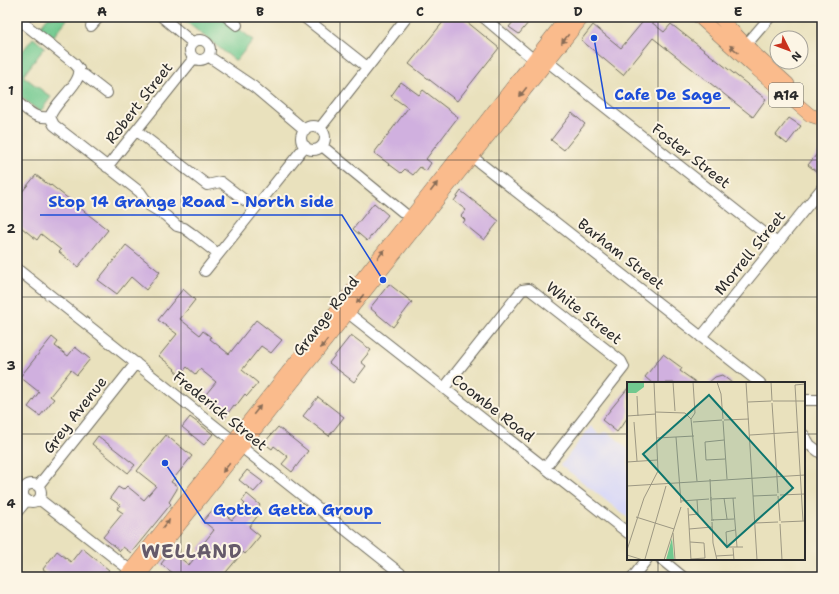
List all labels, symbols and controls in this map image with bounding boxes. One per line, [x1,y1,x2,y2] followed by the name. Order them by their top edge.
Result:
[97,3,107,20] text: A
[256,3,264,20] text: B
[416,3,424,20] text: C
[573,3,583,20] text: D
[734,3,743,20] text: E
[769,30,809,70] north arrow
[561,34,570,45] one-way arrow
[728,45,739,54] one-way arrow
[787,48,805,65] text: N
[101,58,177,148] street label: Robert Street
[606,80,730,108] callout: Cafe De Sage
[8,82,14,99] text: 1
[769,83,803,107] road number: A14
[614,84,722,105] text: Cafe De Sage
[519,87,528,98] one-way arrow
[648,119,734,193] street label: Foster Street
[430,181,438,192] one-way arrow
[40,187,342,215] callout: Stop 14 Grange Road - North side
[48,191,334,212] text: Stop 14 Grange Road - North side
[710,207,790,299] street label: Morrell Street
[573,214,669,294] street label: Barham Street
[6,220,16,237] text: 2
[377,249,386,260] one-way arrow
[289,272,364,360] street label: Grange Road
[542,277,626,349] street label: White Street
[355,293,364,304] one-way arrow
[320,339,328,350] one-way arrow
[6,357,16,374] text: 3
[169,367,271,455] street label: Frederick Street
[447,369,539,447] street label: Coombe Road
[39,372,111,458] street label: Grey Avenue
[627,382,805,560] inset map
[253,404,262,415] one-way arrow
[222,462,230,473] one-way arrow
[6,495,16,512] text: 4
[205,495,381,523] callout: Gotta Getta Group
[213,499,374,520] text: Gotta Getta Group
[162,519,171,530] one-way arrow
[141,539,243,564] district label: WELLAND

